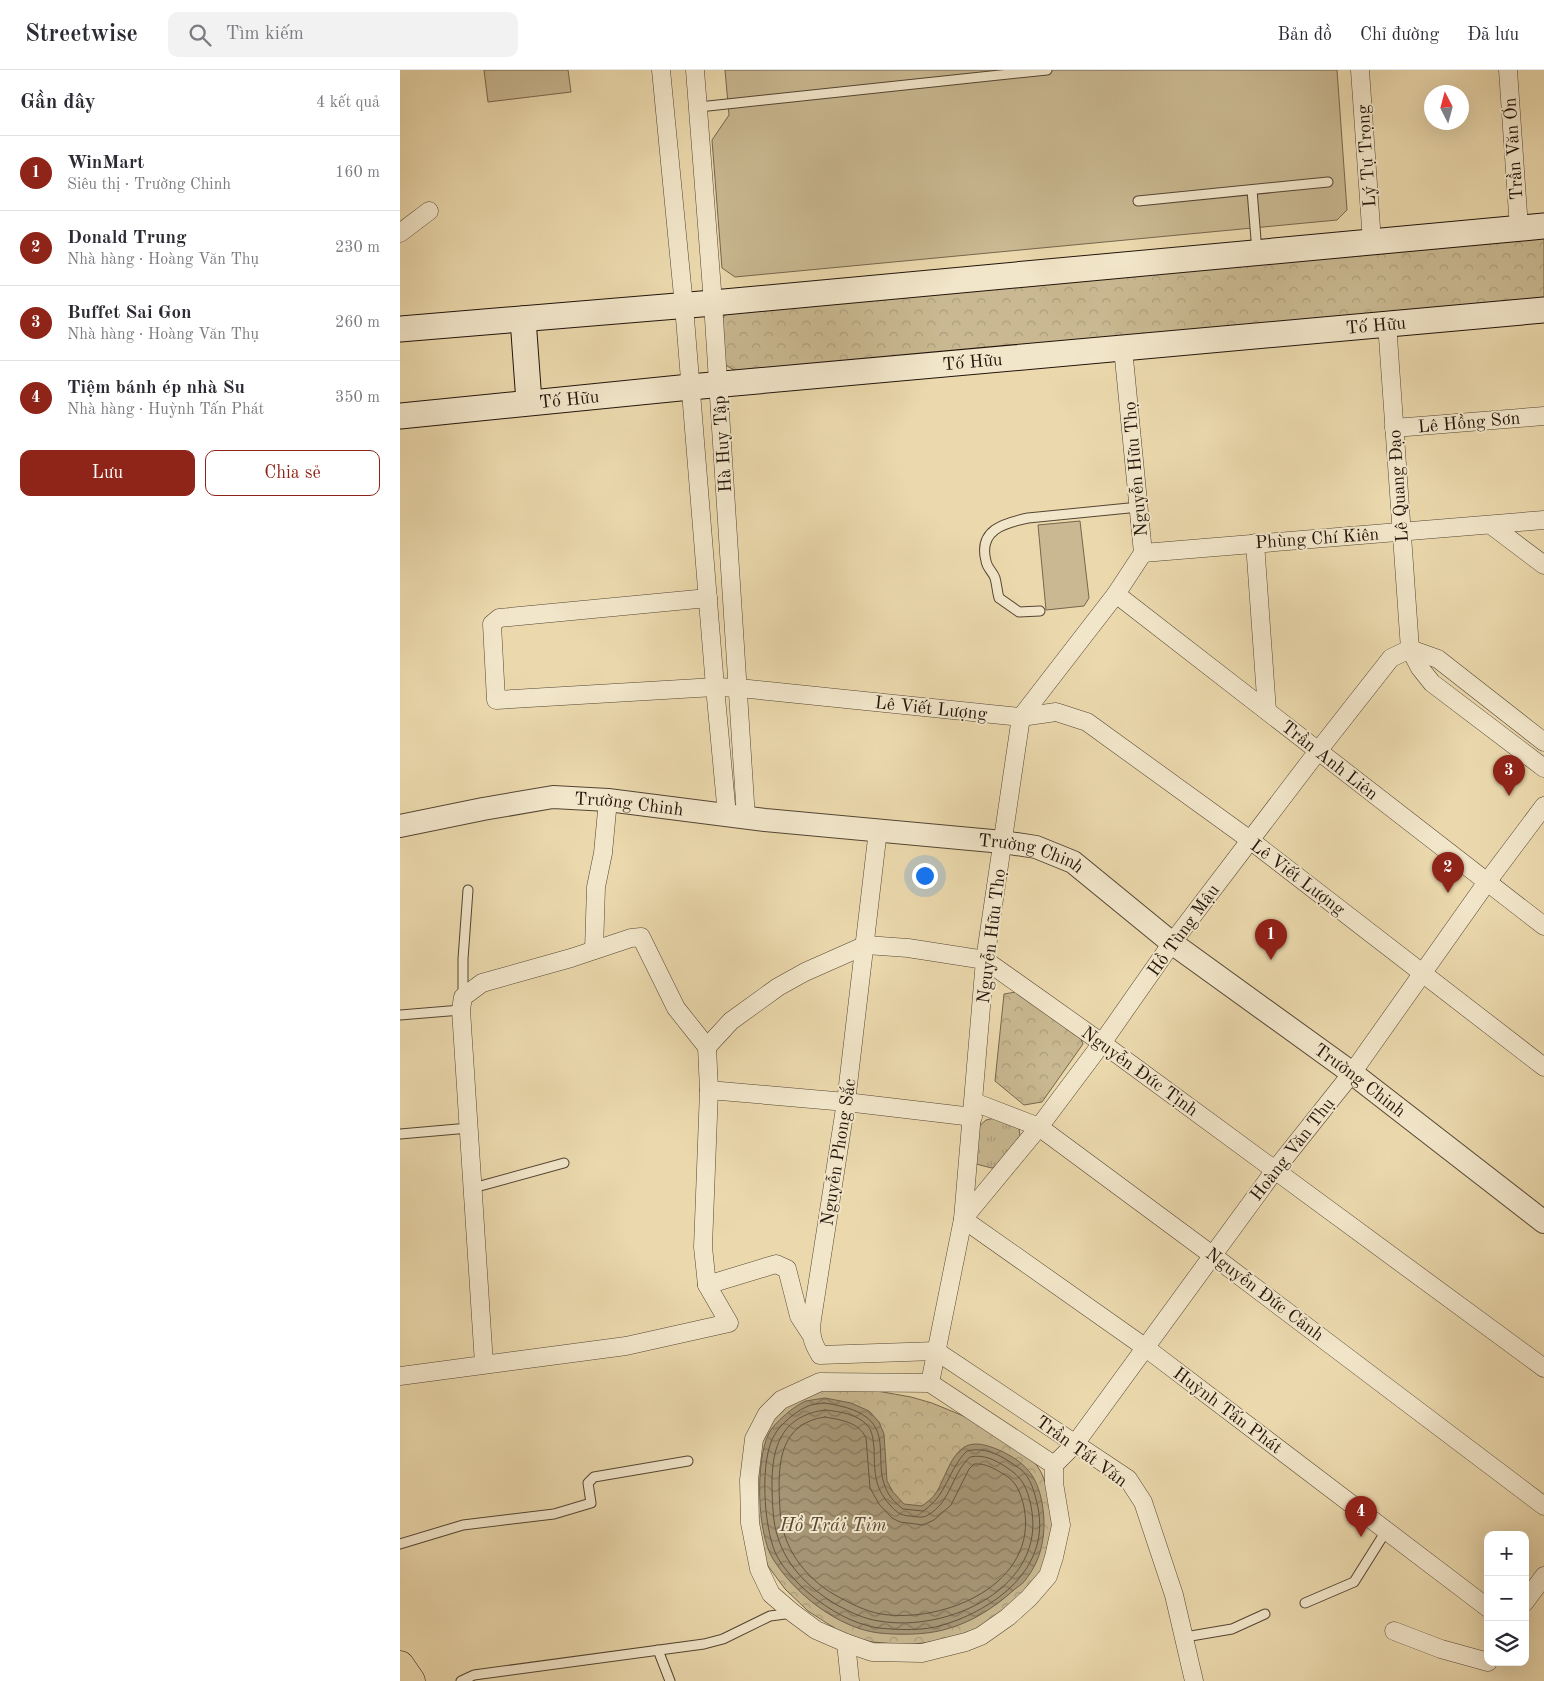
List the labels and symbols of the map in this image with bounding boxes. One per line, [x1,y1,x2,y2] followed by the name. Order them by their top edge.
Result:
[1424,85,1469,130] north arrow
[1498,97,1527,201] street label: Trần Văn Ơn
[1354,104,1380,208] street label: Lý Tự Trọng
[1345,314,1407,338] street label: Tố Hữu
[942,351,1004,374] street label: Tố Hữu
[538,388,601,412] street label: Tố Hữu
[711,395,735,493] street label: Hà Huy Tập
[1119,401,1151,537] street label: Nguyễn Hữu Thọ
[1417,407,1521,436] street label: Lê Hồng Sơn
[1386,429,1412,543] street label: Lê Quang Đạo
[1254,526,1380,552] street label: Phùng Chí Kiên
[874,693,988,724] street label: Lê Viết Lượng
[1278,715,1383,804] street label: Trần Anh Liên
[1493,755,1525,796] pin: 3
[574,790,685,820] street label: Trường Chinh
[977,832,1087,877] street label: Trường Chinh
[1247,836,1349,919] street label: Lê Viết Lượng
[1432,852,1464,893] pin: 2
[912,863,938,889] your location
[973,867,1009,1004] street label: Nguyễn Hữu Thọ
[1142,879,1223,980] street label: Hồ Tùng Mậu
[1255,919,1287,960] pin: 1
[1078,1022,1202,1120] street label: Nguyễn Đức Tịnh
[1310,1041,1409,1121] street label: Trường Chinh
[815,1077,860,1227] street label: Nguyễn Phong Sắc
[1247,1094,1339,1205] street label: Hoàng Văn Thụ
[1202,1243,1328,1345] street label: Nguyễn Đức Cảnh
[1170,1363,1286,1457] street label: Huỳnh Tấn Phát
[1033,1410,1132,1491] street label: Trần Tất Văn
[1345,1496,1377,1537] pin: 4
[778,1515,887,1536] water label: Hồ Trái Tim

